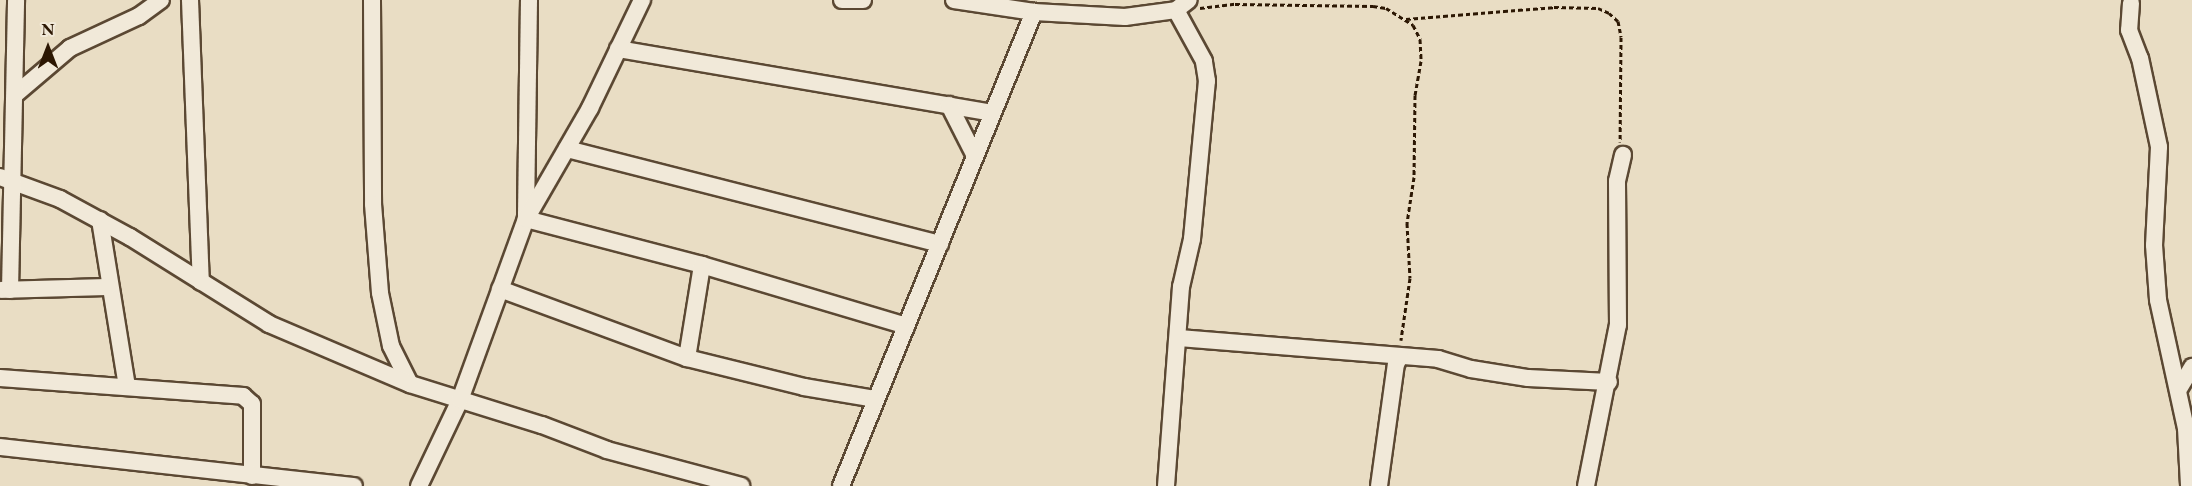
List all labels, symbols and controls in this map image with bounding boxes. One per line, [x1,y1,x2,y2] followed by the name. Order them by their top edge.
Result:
[18,18,78,78] north arrow
[42,19,54,40] text: N

